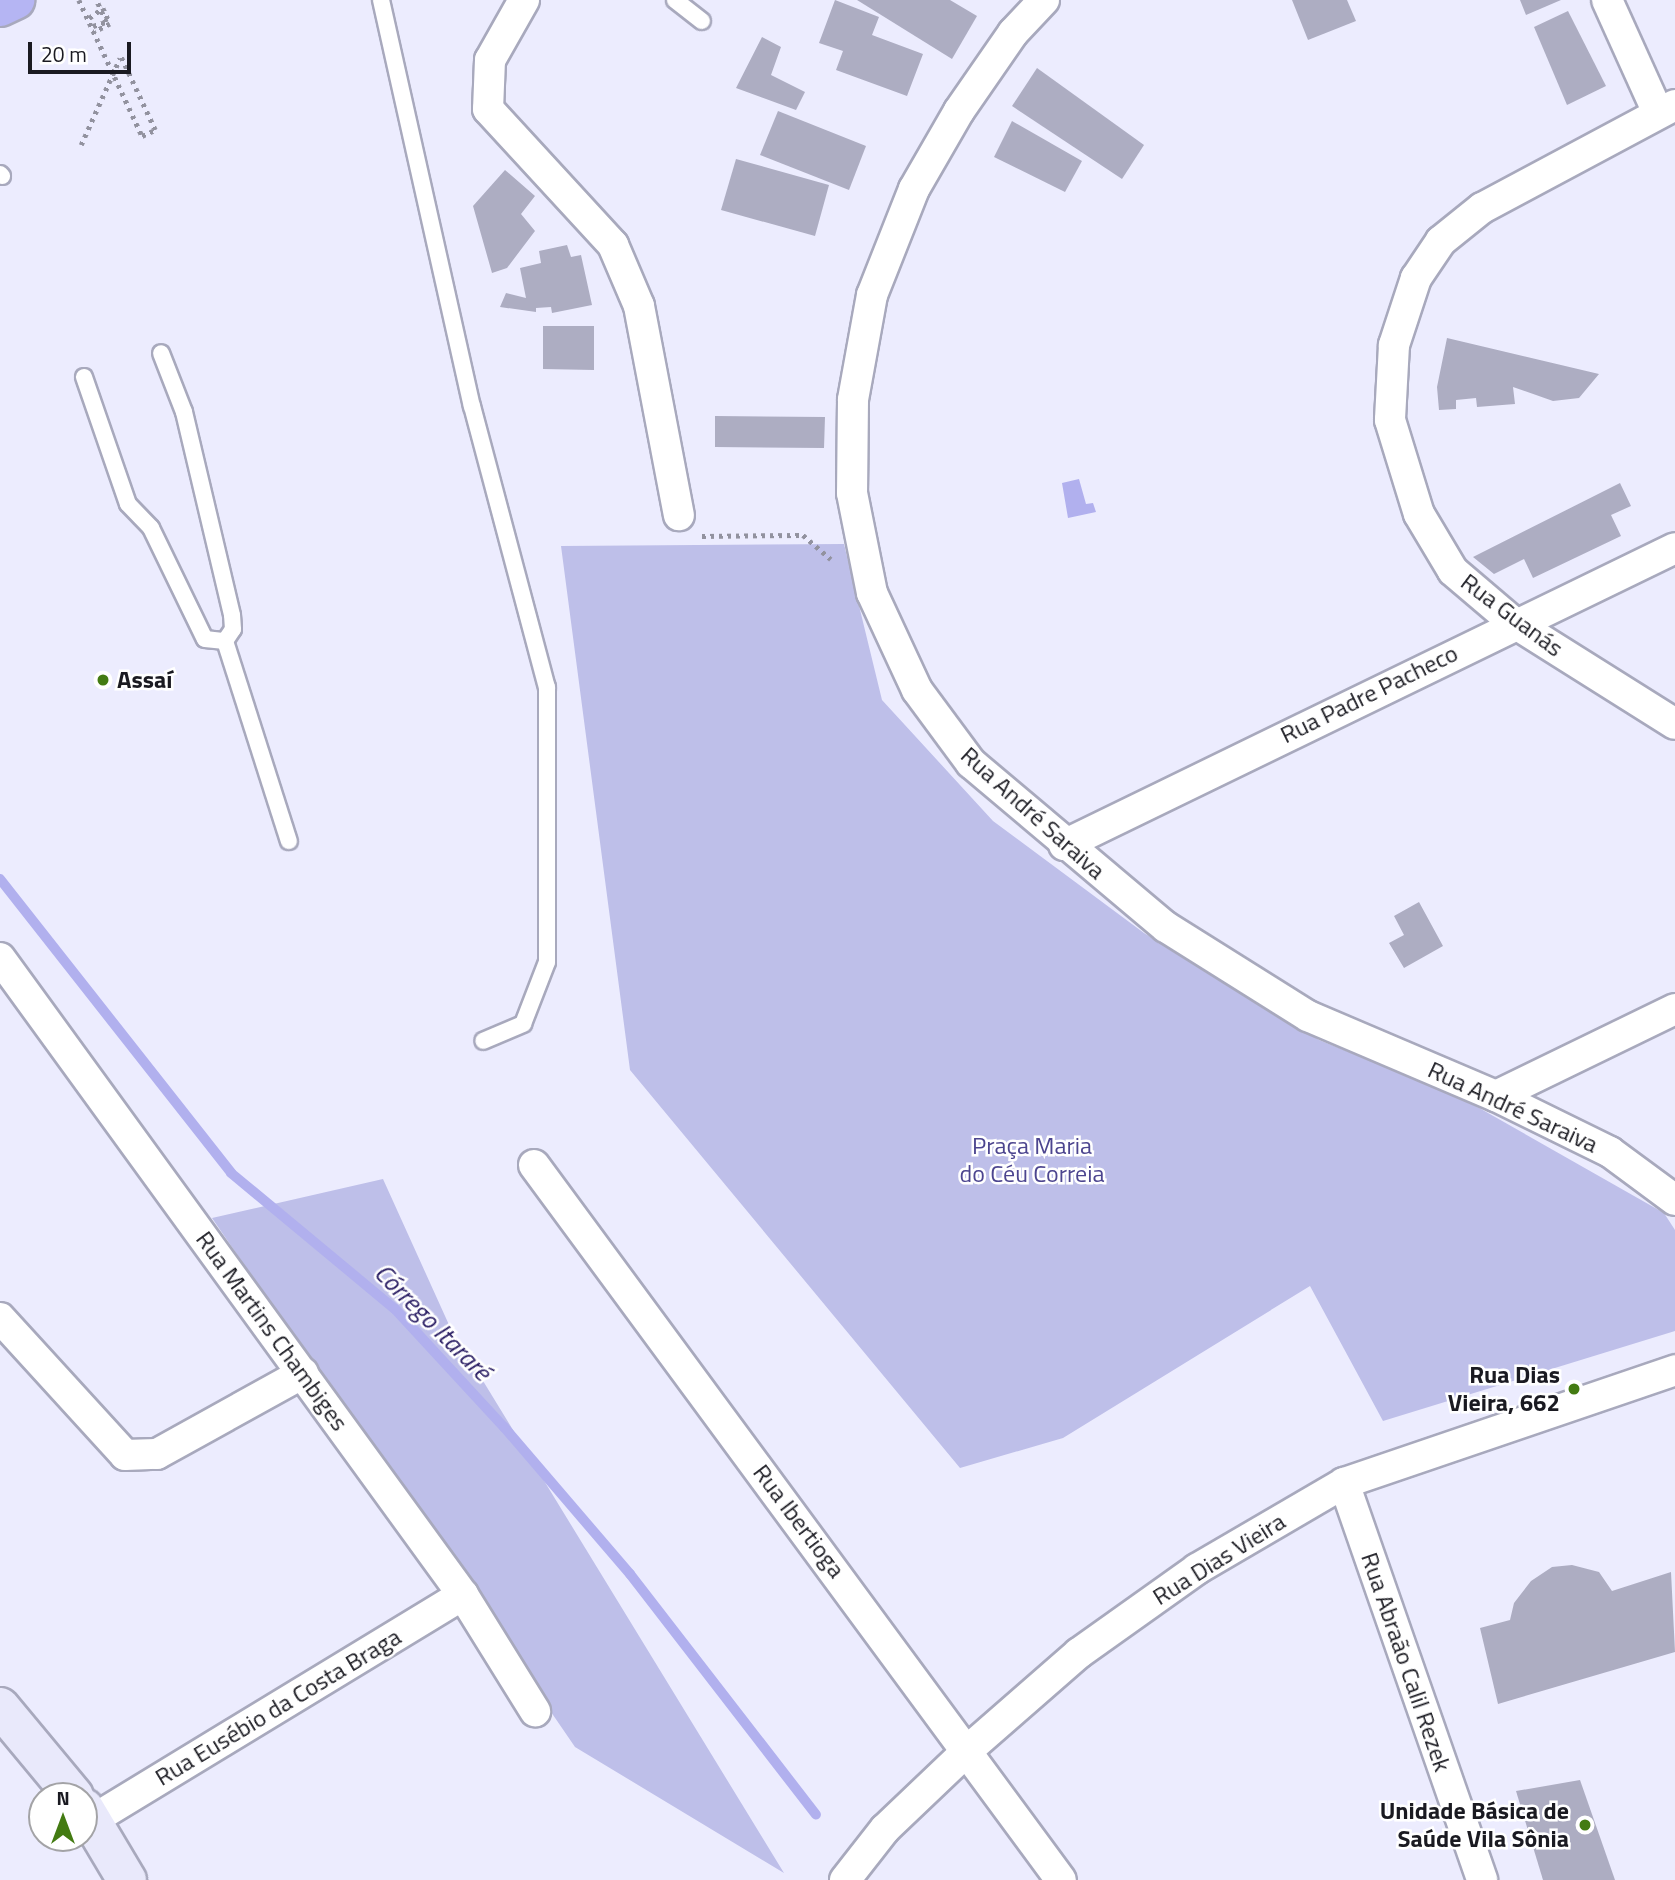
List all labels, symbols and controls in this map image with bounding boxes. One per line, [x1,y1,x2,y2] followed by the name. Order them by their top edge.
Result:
[32,28,135,72] scale bar
[41,38,87,70] text: 20 m
[1455,567,1569,663] street label: Rua Guanás
[1276,639,1462,749] street label: Rua Padre Pacheco
[117,666,173,694] place label: Assaí
[95,672,111,688] marker: Assaí
[955,741,1111,885] street label: Rua André Saraiva
[1423,1055,1603,1159] street label: Rua André Saraiva
[960,1132,1104,1188] park label: Praça Maria do Céu Correia
[190,1226,354,1436] street label: Rua Martins Chambiges
[368,1257,498,1387] water label: Córrego Itararé
[1448,1361,1560,1417] place label: Rua Dias Vieira, 662
[1566,1381,1582,1397] marker: Rua Dias Vieira, 662
[747,1459,851,1583] street label: Rua Ibertioga
[1147,1507,1291,1611] street label: Rua Dias Vieira
[1355,1549,1457,1775] street label: Rua Abraão Calil Rezek
[150,1622,406,1792] street label: Rua Eusébio da Costa Braga
[28,1782,98,1852] north arrow
[56,1783,70,1812] text: N
[1380,1797,1569,1853] place label: Unidade Básica de Saúde Vila Sônia
[1575,1815,1595,1835] marker: Unidade Básica de Saúde Vila Sônia

